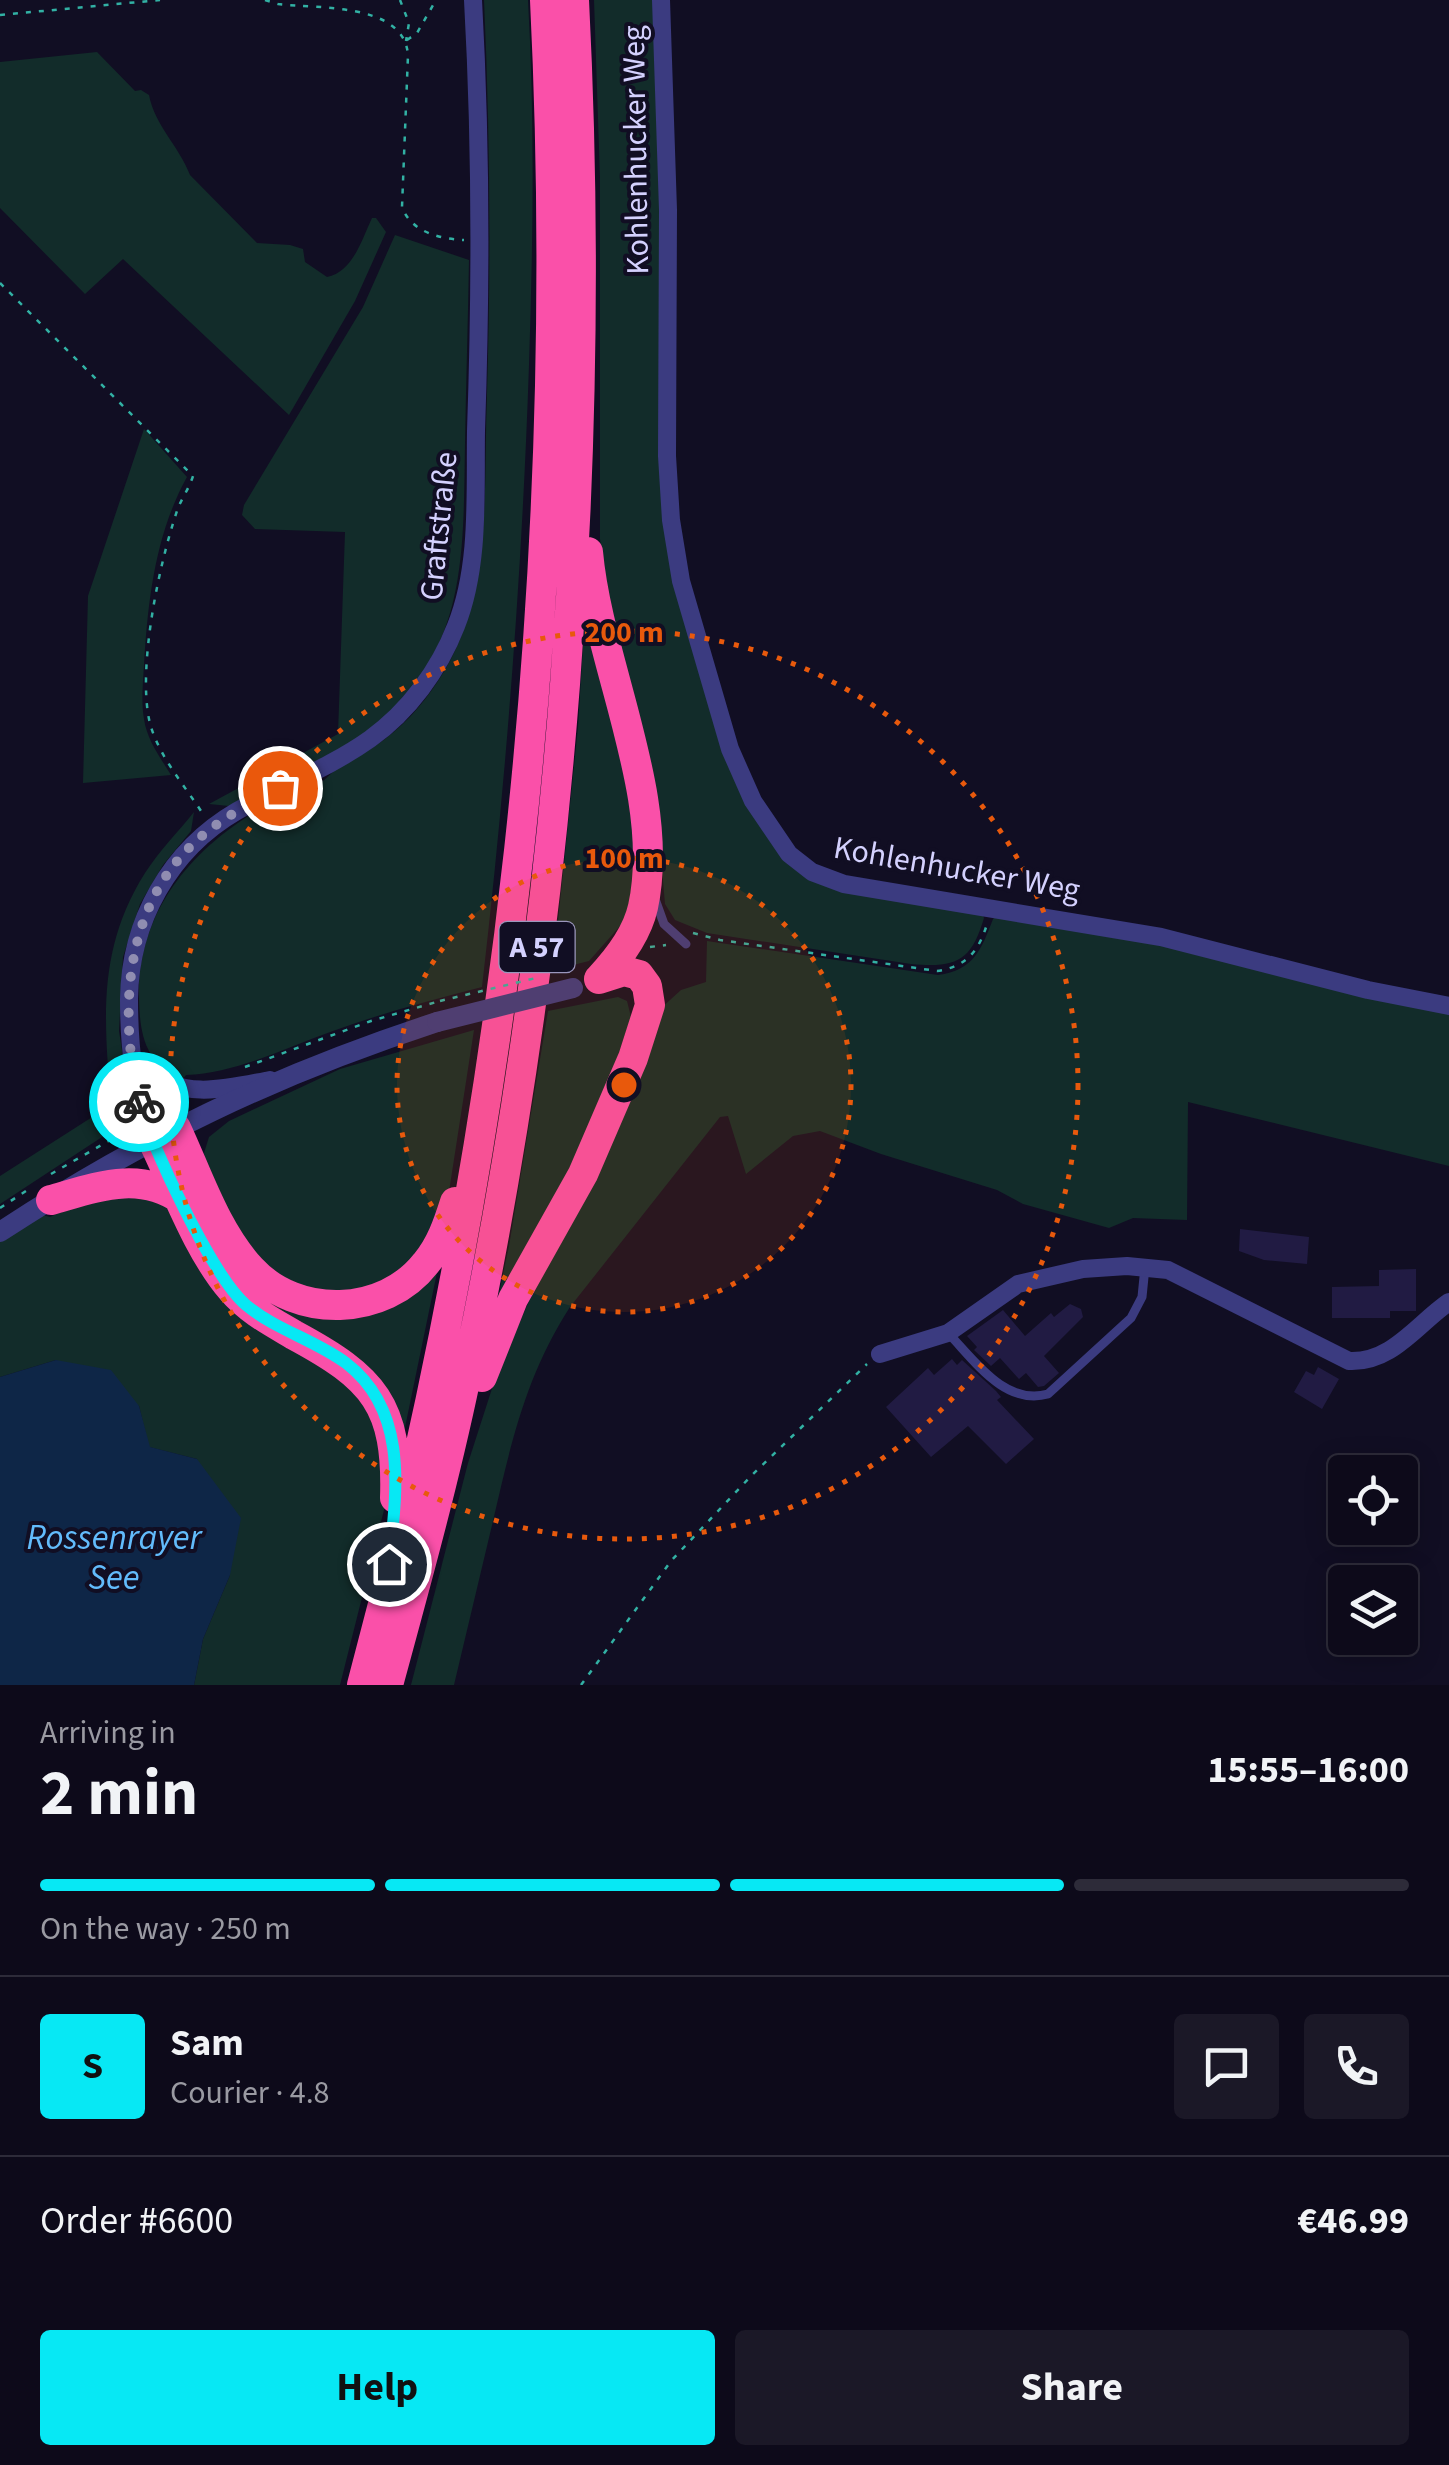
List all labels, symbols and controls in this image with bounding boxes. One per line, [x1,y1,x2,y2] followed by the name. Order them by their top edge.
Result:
[611,25,661,275] street label: Kohlenhucker Weg
[408,449,470,603] street label: Graftstraße
[584,611,664,654] text: 200 m
[238,746,323,831] pin
[253,761,308,816] icon: bag
[830,825,1084,913] street label: Kohlenhucker Weg
[584,837,664,880] text: 100 m
[500,922,574,972] road number: A 57
[89,1052,189,1152] courier
[606,1067,642,1103] centre of rings
[112,1075,167,1130] icon: bike
[1328,1455,1418,1655] map controls
[1328,1455,1418,1545] button: locate
[26,1513,204,1603] water label: Rossenrayer See
[347,1522,432,1607] pin
[362,1537,417,1592] icon: home
[1328,1565,1418,1655] button: layers
[40,1710,176,1756] text: Arriving in
[1207,1743,1409,1797] text: 15:55–16:00
[40,1747,198,1840] text: 2 min
[40,1906,291,1952] text: On the way · 250 m
[1174,2014,1279,2119] button: chat
[1304,2014,1409,2119] button: phone
[170,2016,244,2070] text: Sam
[82,2039,103,2093] text: S
[170,2070,330,2116] text: Courier · 4.8
[40,2194,233,2248] text: Order #6600
[1297,2194,1409,2248] text: €46.99
[40,2330,715,2445] button: Help
[735,2330,1409,2445] button: Share

